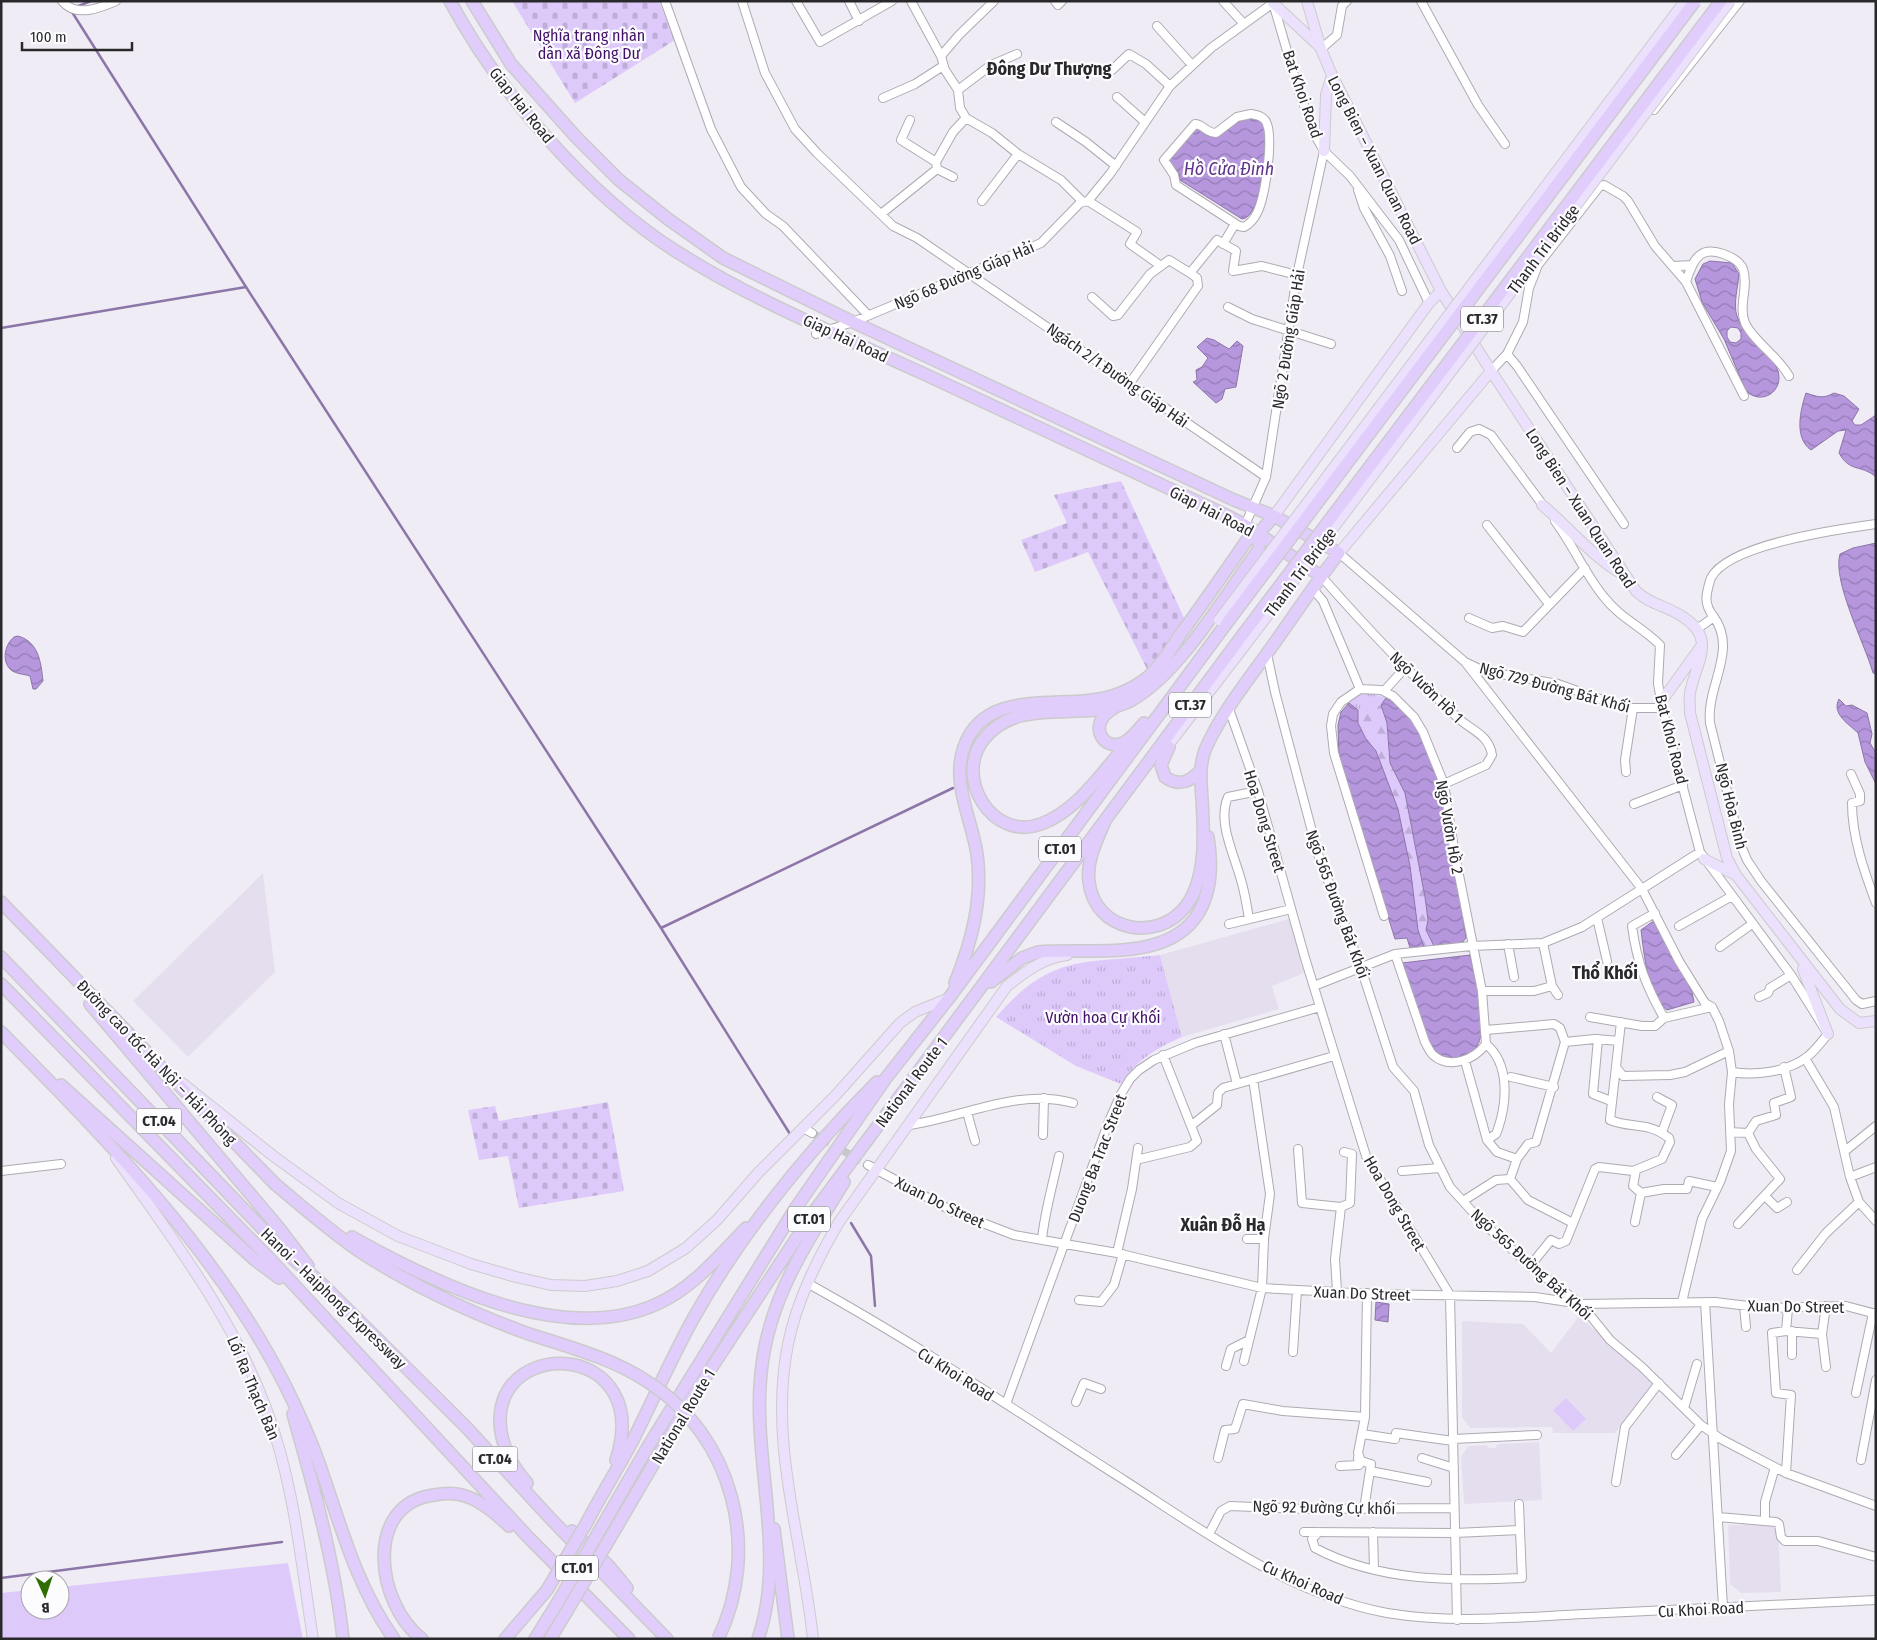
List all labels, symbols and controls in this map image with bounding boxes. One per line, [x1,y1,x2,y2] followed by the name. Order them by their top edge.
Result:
[22,20,132,52] scale bar
[533,26,645,63] park label: Nghĩa trang nhân dân xã Đông Dư
[30,28,67,46] text: 100 m
[1279,48,1326,141] street label: Bat Khoi Road
[986,58,1112,80] district label: Đông Dư Thượng
[485,64,558,147] street label: Giap Hai Road
[1324,73,1425,248] street label: Long Bien – Xuan Quan Road
[1184,158,1274,180] water label: Hồ Cửa Đình
[1504,201,1583,298] street label: Thanh Tri Bridge
[891,237,1037,314] street label: Ngõ 68 Đường Giáp Hải
[1268,268,1309,410] street label: Ngõ 2 Đường Giáp Hải
[1461,306,1503,332] road number: CT.37
[800,310,891,366] street label: Giap Hai Road
[1043,319,1192,432] street label: Ngách 2/1 Đường Giáp Hải
[1522,425,1639,592] street label: Long Bien – Xuan Quan Road
[1167,482,1257,541] street label: Giap Hai Road
[1261,524,1340,621] street label: Thanh Tri Bridge
[1386,647,1468,727] street label: Ngõ Vườn Hồ 1
[1477,657,1633,717] street label: Ngõ 729 Đường Bát Khối
[1169,692,1211,718] road number: CT.37
[1651,692,1692,786] street label: Bat Khoi Road
[1712,761,1751,851] street label: Ngõ Hòa Bình
[1240,768,1289,875] street label: Hoa Dong Street
[1432,778,1468,876] street label: Ngõ Vườn Hồ 2
[1302,827,1374,981] street label: Ngõ 565 Đường Bát Khối
[1039,836,1081,862] road number: CT.01
[1572,960,1638,984] district label: Thổ Khối
[73,975,242,1149] street label: Đường cao tốc Hà Nội – Hải Phòng
[1045,1007,1161,1027] park label: Vườn hoa Cự Khối
[871,1034,951,1131] street label: National Route 1
[1064,1091,1131,1225] street label: Duong Ba Trac Street
[136,1108,182,1134] road number: CT.04
[1360,1152,1430,1255] street label: Hoa Dong Street
[892,1173,988,1233] street label: Xuan Do Street
[1467,1204,1597,1324] street label: Ngõ 565 Đường Bát Khối
[788,1206,830,1232] road number: CT.01
[1180,1213,1266,1236] district label: Xuân Đỗ Hạ
[257,1224,411,1373] street label: Hanoi – Haiphong Expressway
[1313,1282,1411,1305] street label: Xuan Do Street
[1747,1296,1845,1317] street label: Xuan Do Street
[223,1333,285,1443] street label: Lối Ra Thạch Bàn
[914,1344,997,1405] street label: Cu Khoi Road
[648,1365,719,1467] street label: National Route 1
[472,1446,518,1472] road number: CT.04
[1253,1496,1395,1518] street label: Ngõ 92 Đường Cự khối
[556,1556,598,1580] road number: CT.01
[1260,1556,1346,1609] street label: Cu Khoi Road
[20,1570,70,1620] north arrow
[1657,1598,1745,1621] street label: Cu Khoi Road
[41,1599,50,1616] text: B

